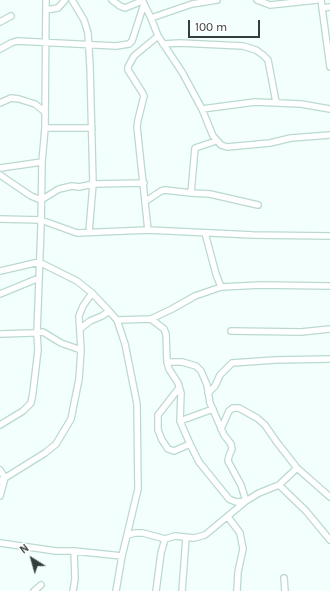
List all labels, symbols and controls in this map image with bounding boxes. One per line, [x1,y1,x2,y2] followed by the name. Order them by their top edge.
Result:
[190,12,262,38] scale bar
[195,20,227,34] text: 100 m
[12,539,52,579] north arrow
[17,541,32,557] text: N

